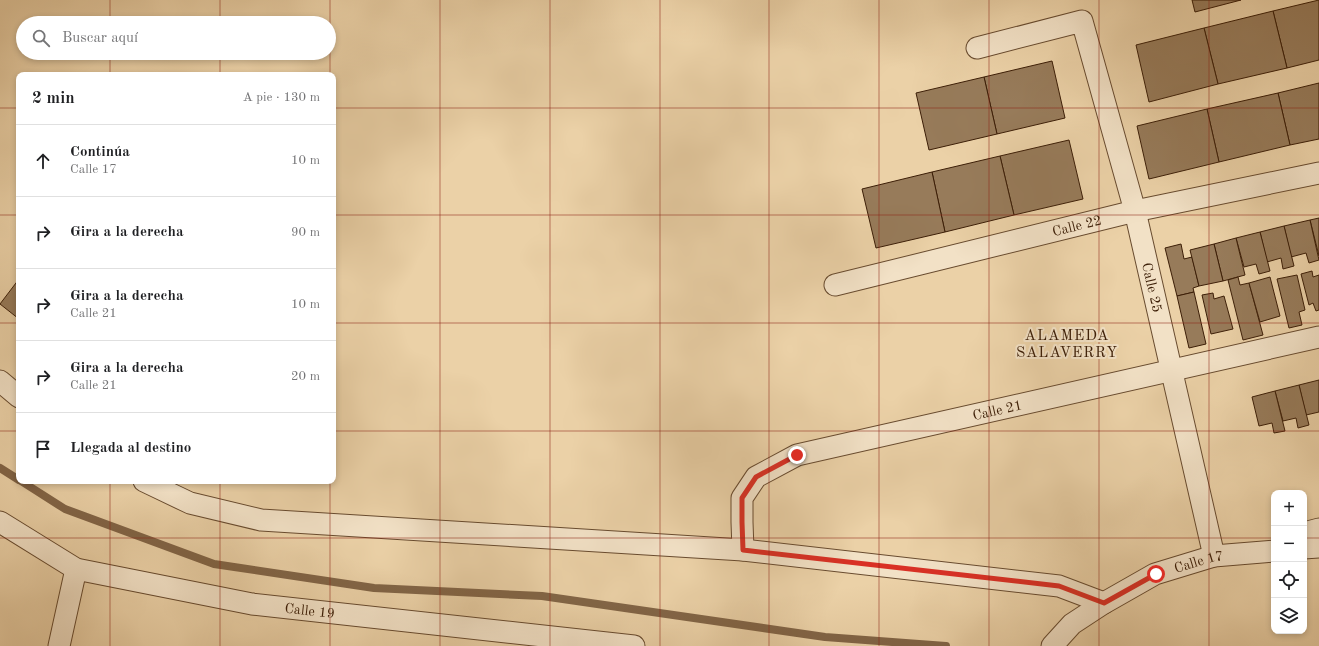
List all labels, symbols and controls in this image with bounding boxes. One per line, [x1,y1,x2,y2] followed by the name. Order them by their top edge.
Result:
[16,16,336,60] search box
[30,27,52,49] icon: search
[62,31,138,46] text: Buscar aquí
[32,90,75,107] text: 2 min
[243,91,320,104] text: A pie · 130 m
[70,145,130,160] text: Continúa
[32,150,54,172] icon: ahead
[291,154,320,167] text: 10 m
[70,163,117,176] text: Calle 17
[1051,213,1103,239] street label: Calle 22
[32,222,54,244] icon: right
[70,225,184,240] text: Gira a la derecha
[291,226,320,239] text: 90 m
[1139,261,1164,314] street label: Calle 25
[70,289,184,304] text: Gira a la derecha
[32,294,54,316] icon: right
[291,298,320,311] text: 10 m
[70,307,117,320] text: Calle 21
[1016,329,1118,361] district label: ALAMEDA SALAVERRY
[70,361,184,376] text: Gira a la derecha
[32,366,54,388] icon: right
[291,370,320,383] text: 20 m
[70,379,117,392] text: Calle 21
[971,398,1024,423] street label: Calle 21
[32,438,54,460] icon: arrive
[70,441,191,456] text: Llegada al destino
[788,446,806,464] route end
[1271,490,1307,634] map controls
[1271,490,1307,526] button: +
[1271,526,1307,562] button: −
[1172,549,1224,576] street label: Calle 17
[1271,562,1307,598] button: locate
[1147,565,1165,583] route start
[1271,598,1307,634] button: layers
[284,602,336,621] street label: Calle 19

